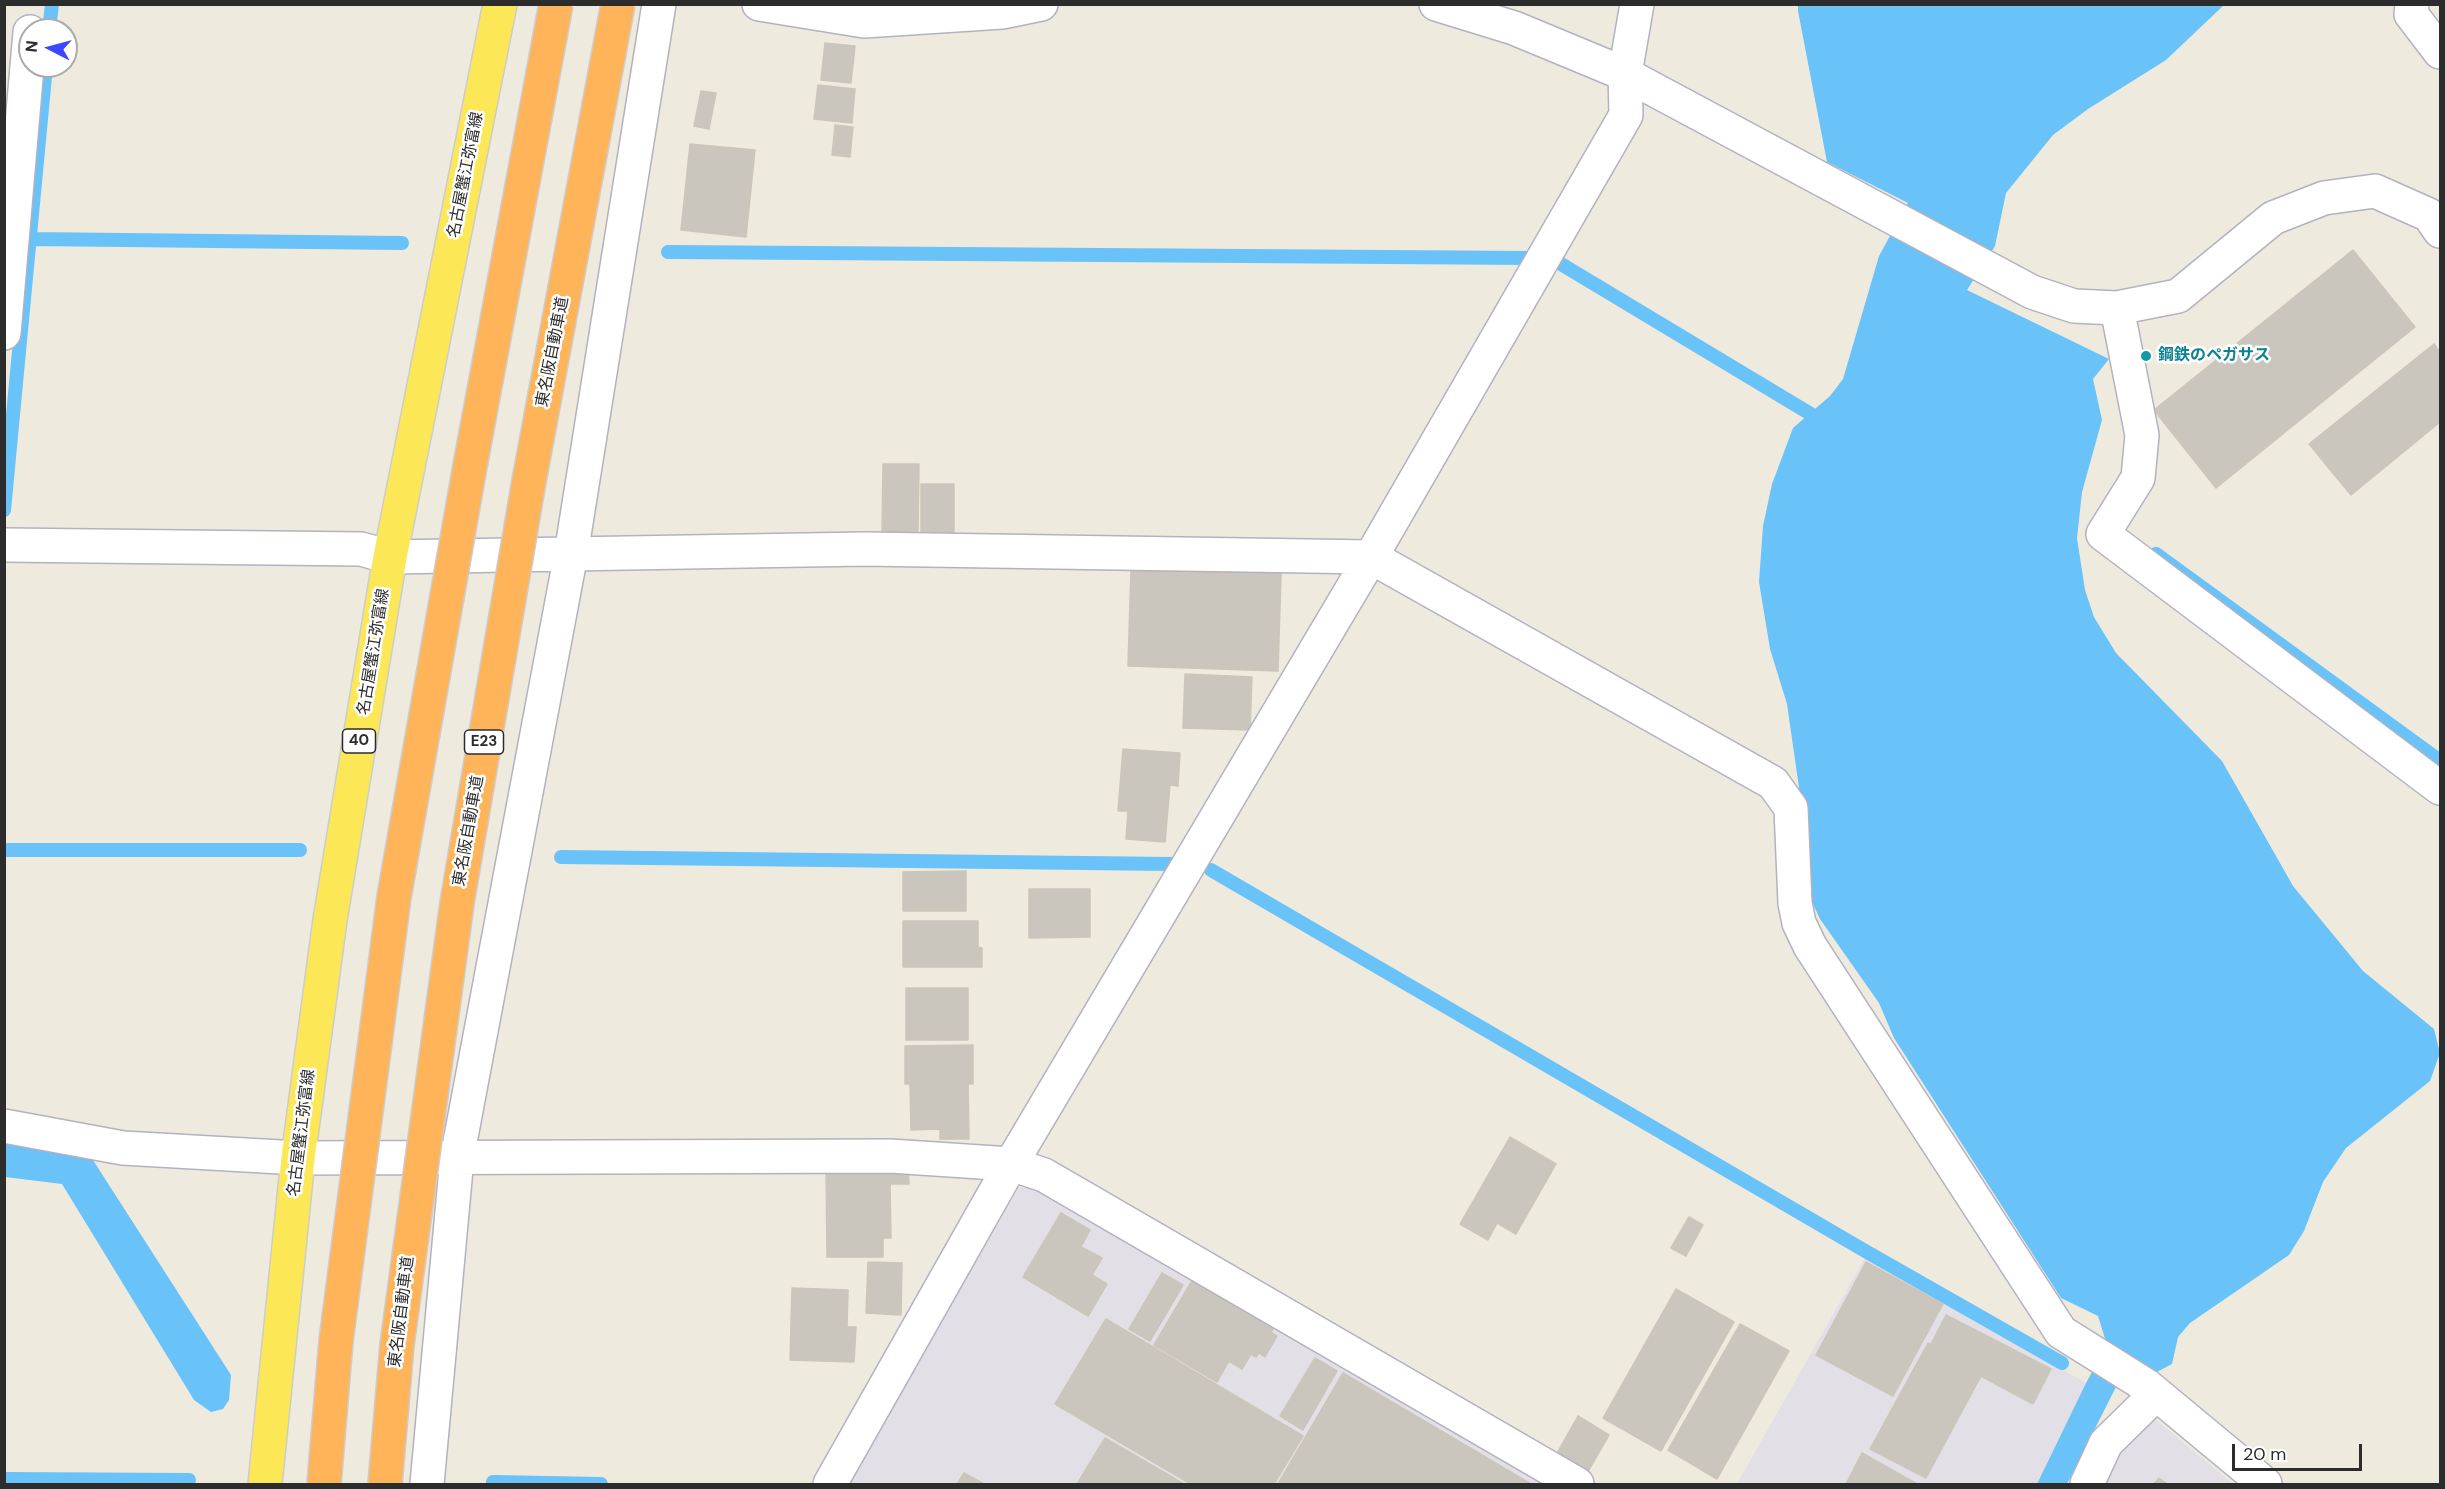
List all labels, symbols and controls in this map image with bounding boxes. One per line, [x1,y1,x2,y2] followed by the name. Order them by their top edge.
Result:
[18,18,78,78] north arrow
[21,39,43,53] text: N
[444,110,488,240] street label: 名古屋蟹江弥富線
[533,295,573,409] street label: 東名阪自動車道
[2158,346,2270,366] place label: 鋼鉄のペガサス
[2139,349,2153,363] marker: 鋼鉄のペガサス
[355,587,393,717] street label: 名古屋蟹江弥富線
[342,729,376,753] road number: 40
[464,730,504,754] road number: E23
[450,774,488,888] street label: 東名阪自動車道
[285,1068,319,1198] street label: 名古屋蟹江弥富線
[386,1255,418,1369] street label: 東名阪自動車道
[2235,1432,2366,1470] scale bar
[2243,1442,2286,1466] text: 20 m

